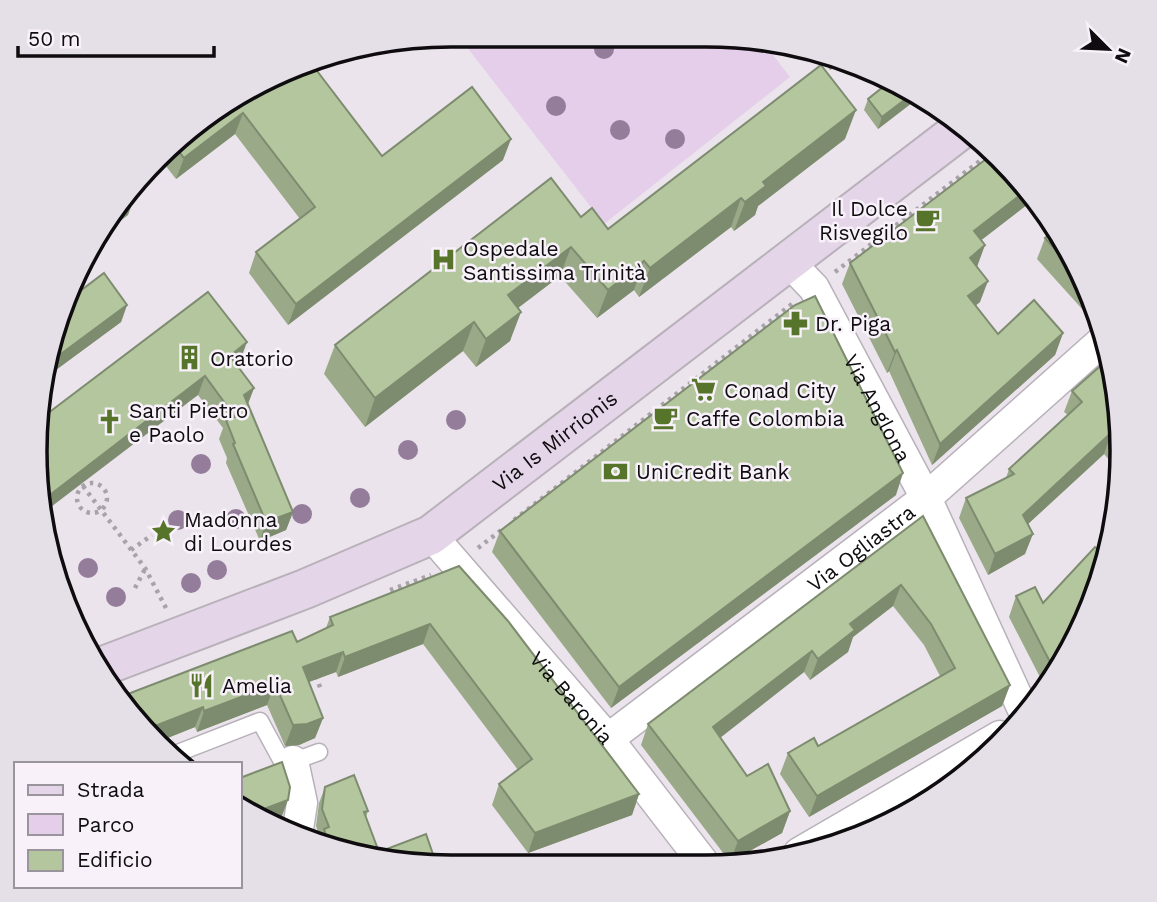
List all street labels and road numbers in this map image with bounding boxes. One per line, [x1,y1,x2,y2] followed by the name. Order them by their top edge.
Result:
[839,350,917,466] street label: Via Anglona
[487,385,622,496] street label: Via Is Mirrionis
[802,499,920,596] street label: Via Ogliastra
[525,646,619,749] street label: Via Baronia

